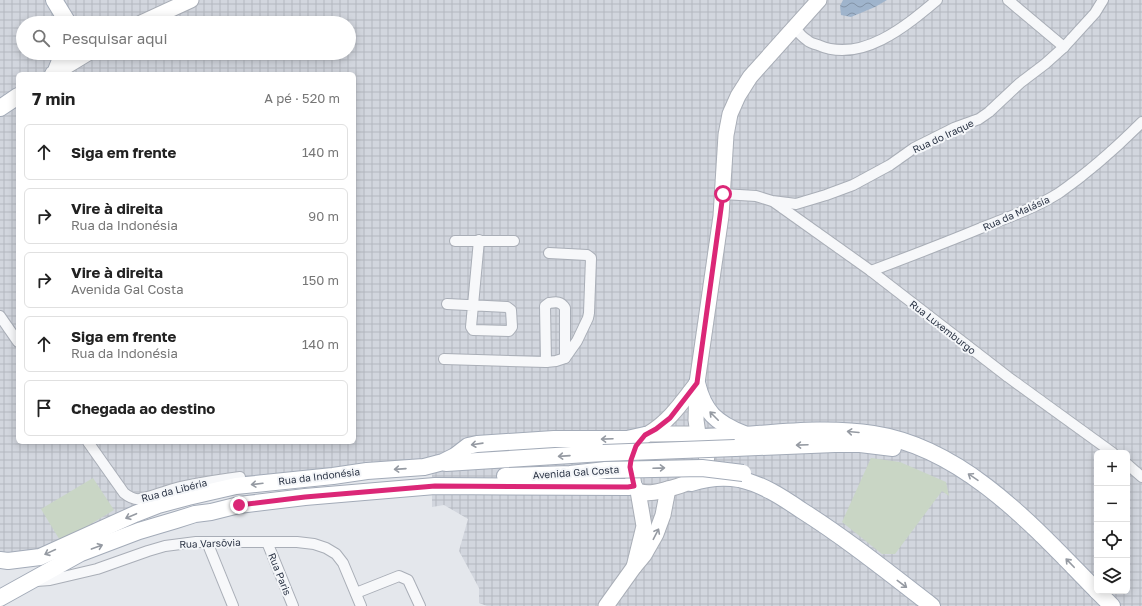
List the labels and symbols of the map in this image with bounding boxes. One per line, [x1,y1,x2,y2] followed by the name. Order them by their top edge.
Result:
[911,117,976,155] street label: Rua do Iraque
[714,185,732,203] route start
[981,193,1051,233] street label: Rua da Malásia
[908,298,978,356] street label: Rua Luxemburgo
[709,411,719,421] one-way arrow
[847,429,860,436] one-way arrow
[601,435,614,443] one-way arrow
[471,440,484,448] one-way arrow
[796,442,809,449] one-way arrow
[558,452,571,459] one-way arrow
[532,463,620,481] street label: Avenida Gal Costa
[652,464,665,472] one-way arrow
[278,465,360,487] street label: Rua da Indonésia
[394,465,407,472] one-way arrow
[967,473,978,481] one-way arrow
[140,476,208,504] street label: Rua da Libéria
[250,480,263,488] one-way arrow
[230,496,248,514] route end
[125,512,137,520] one-way arrow
[652,529,660,541] one-way arrow
[179,536,241,550] street label: Rua Varsōvia
[91,543,103,551] one-way arrow
[44,549,56,556] one-way arrow
[266,551,294,597] street label: Rua Paris
[1065,558,1075,568] one-way arrow
[897,579,908,588] one-way arrow

